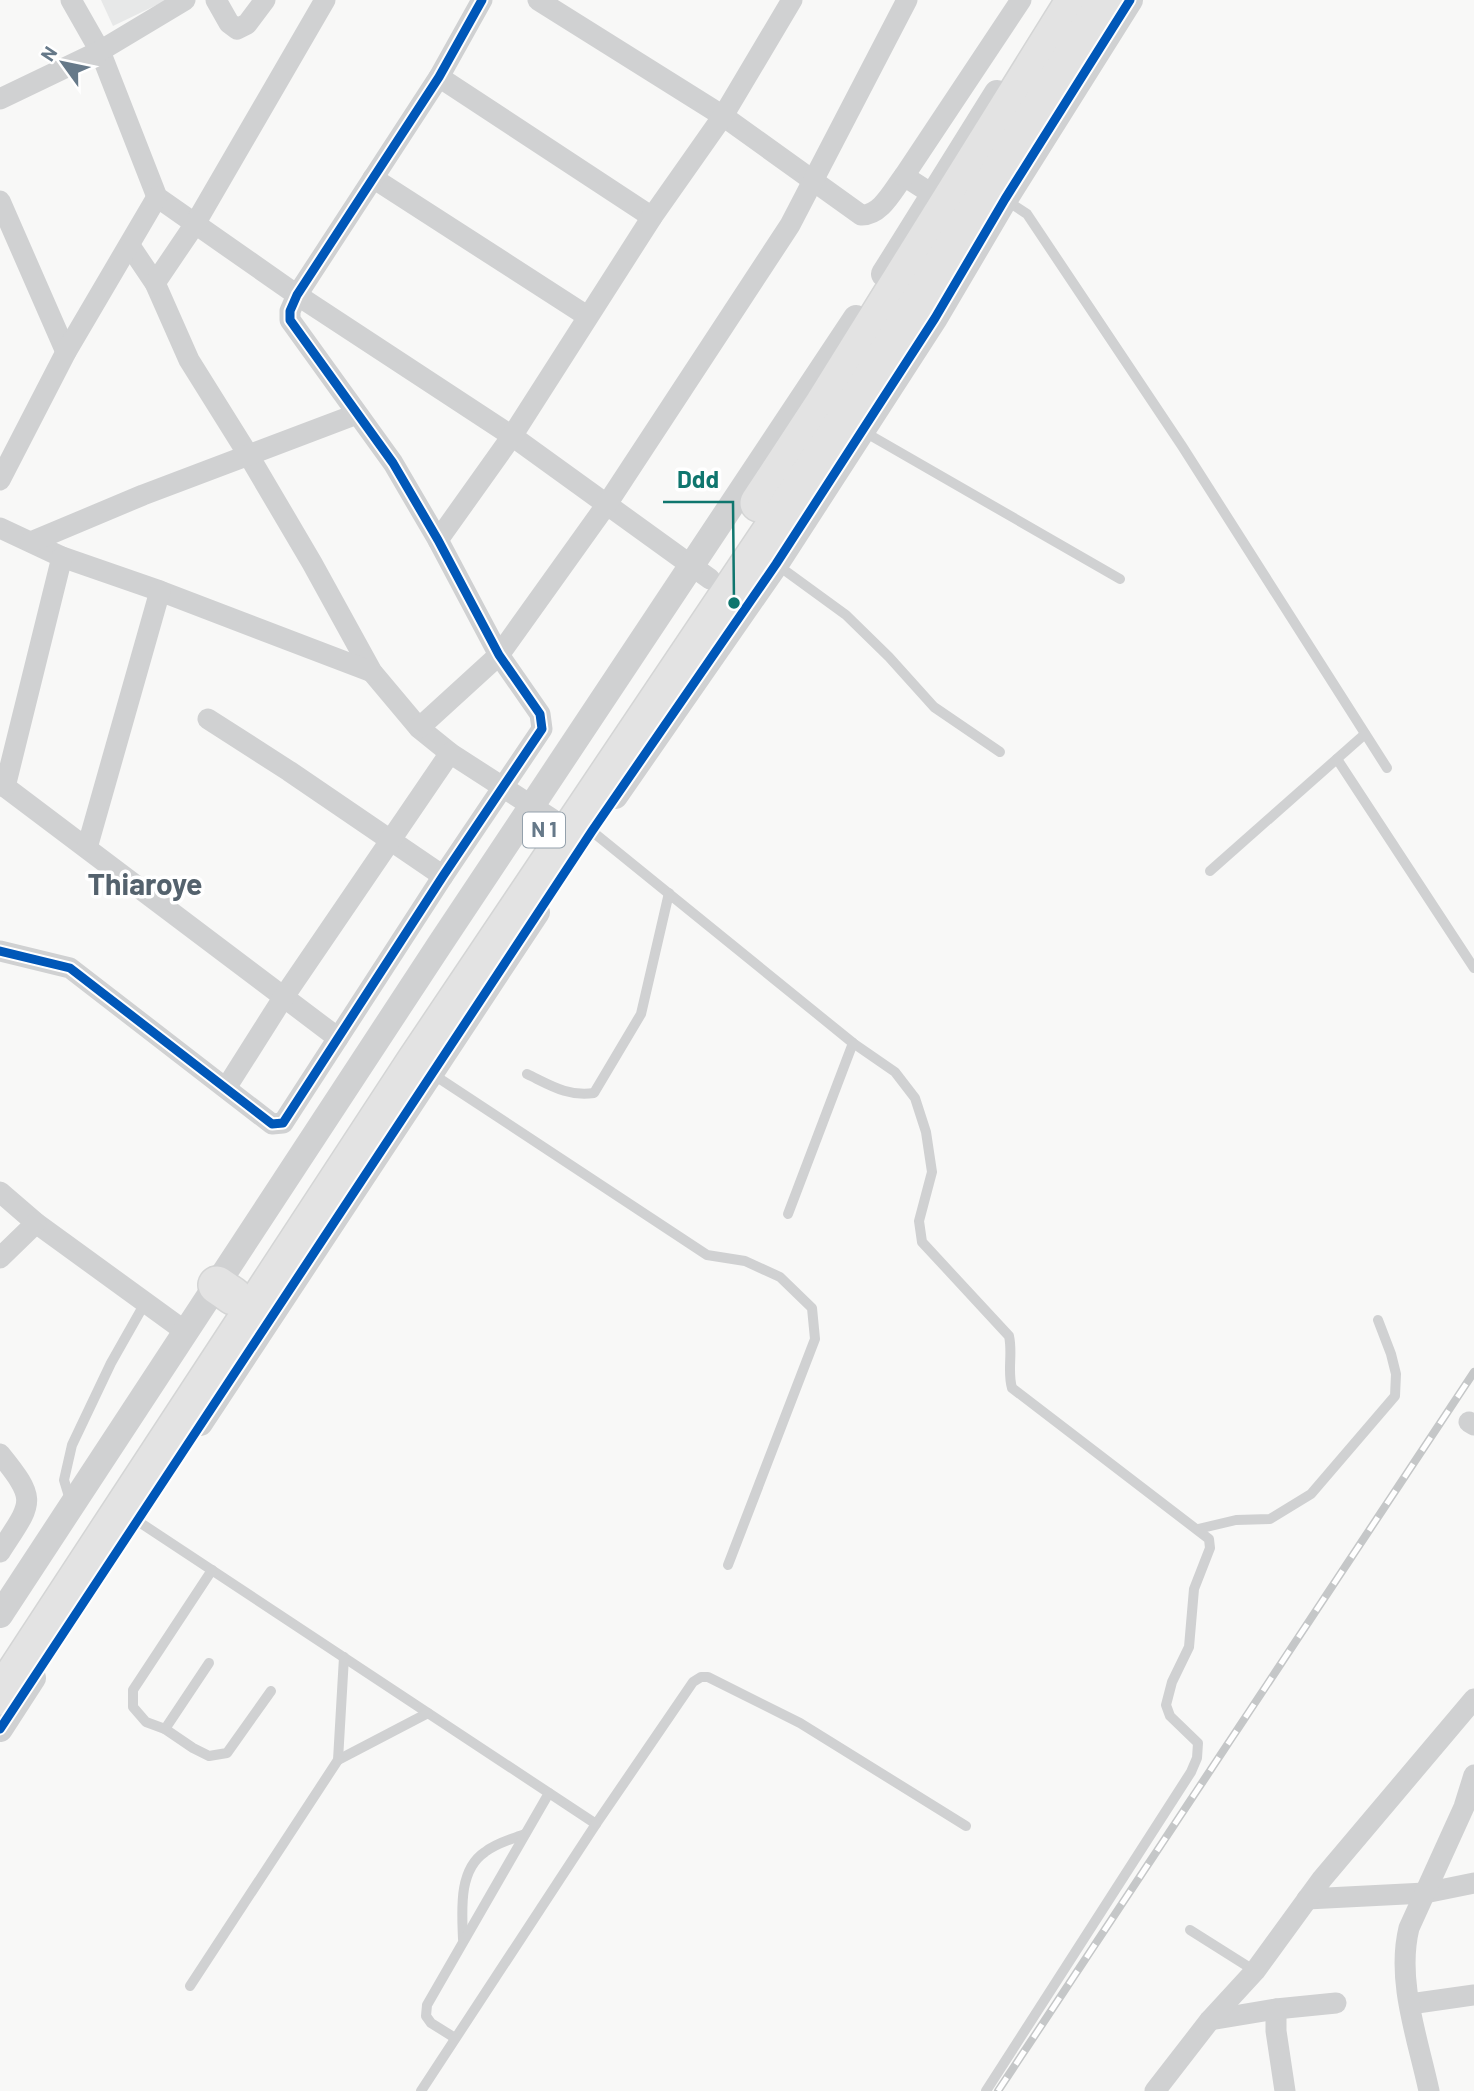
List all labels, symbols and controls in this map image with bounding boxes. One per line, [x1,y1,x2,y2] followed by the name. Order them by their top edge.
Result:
[28,28,98,98] north arrow
[35,42,61,65] text: N
[663,457,733,502] callout: Ddd
[677,464,719,493] text: Ddd
[523,812,565,848] road number: N 1
[88,865,202,901] district label: Thiaroye

